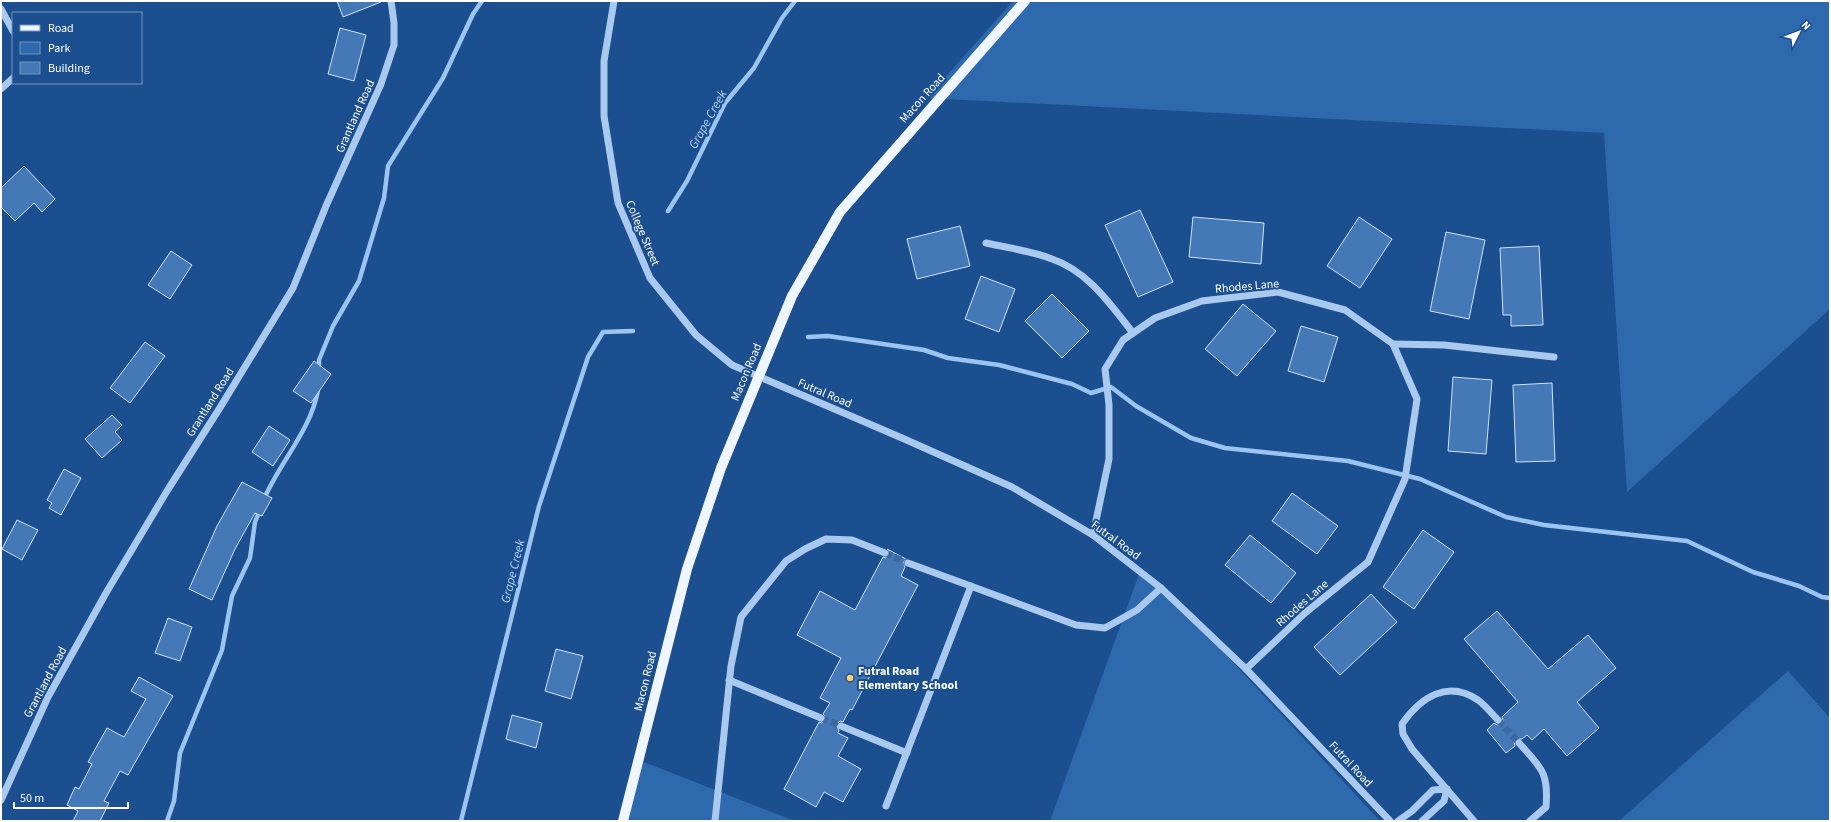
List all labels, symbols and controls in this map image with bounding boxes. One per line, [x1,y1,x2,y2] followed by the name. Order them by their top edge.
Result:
[12,12,142,84] legend
[1779,12,1819,52] north arrow
[1798,18,1814,33] text: N
[48,20,74,37] text: Road
[48,40,70,57] text: Park
[48,60,90,77] text: Building
[896,70,949,127] street label: Macon Road
[332,77,379,155] street label: Grantland Road
[684,86,732,152] water label: Grape Creek
[621,198,664,269] street label: College Street
[1214,275,1280,298] street label: Rhodes Lane
[727,341,766,404] street label: Macon Road
[182,364,238,440] street label: Grantland Road
[795,374,855,413] street label: Futral Road
[1087,517,1144,564] street label: Futral Road
[496,537,530,605] water label: Grape Creek
[1272,576,1332,631] street label: Rhodes Lane
[20,644,71,721] street label: Grantland Road
[630,649,661,713] street label: Macon Road
[858,663,958,694] place label: Futral Road Elementary School
[845,673,855,683] marker: Futral Road Elementary School
[1325,738,1376,791] street label: Futral Road
[14,784,128,810] scale bar
[20,790,44,807] text: 50 m

